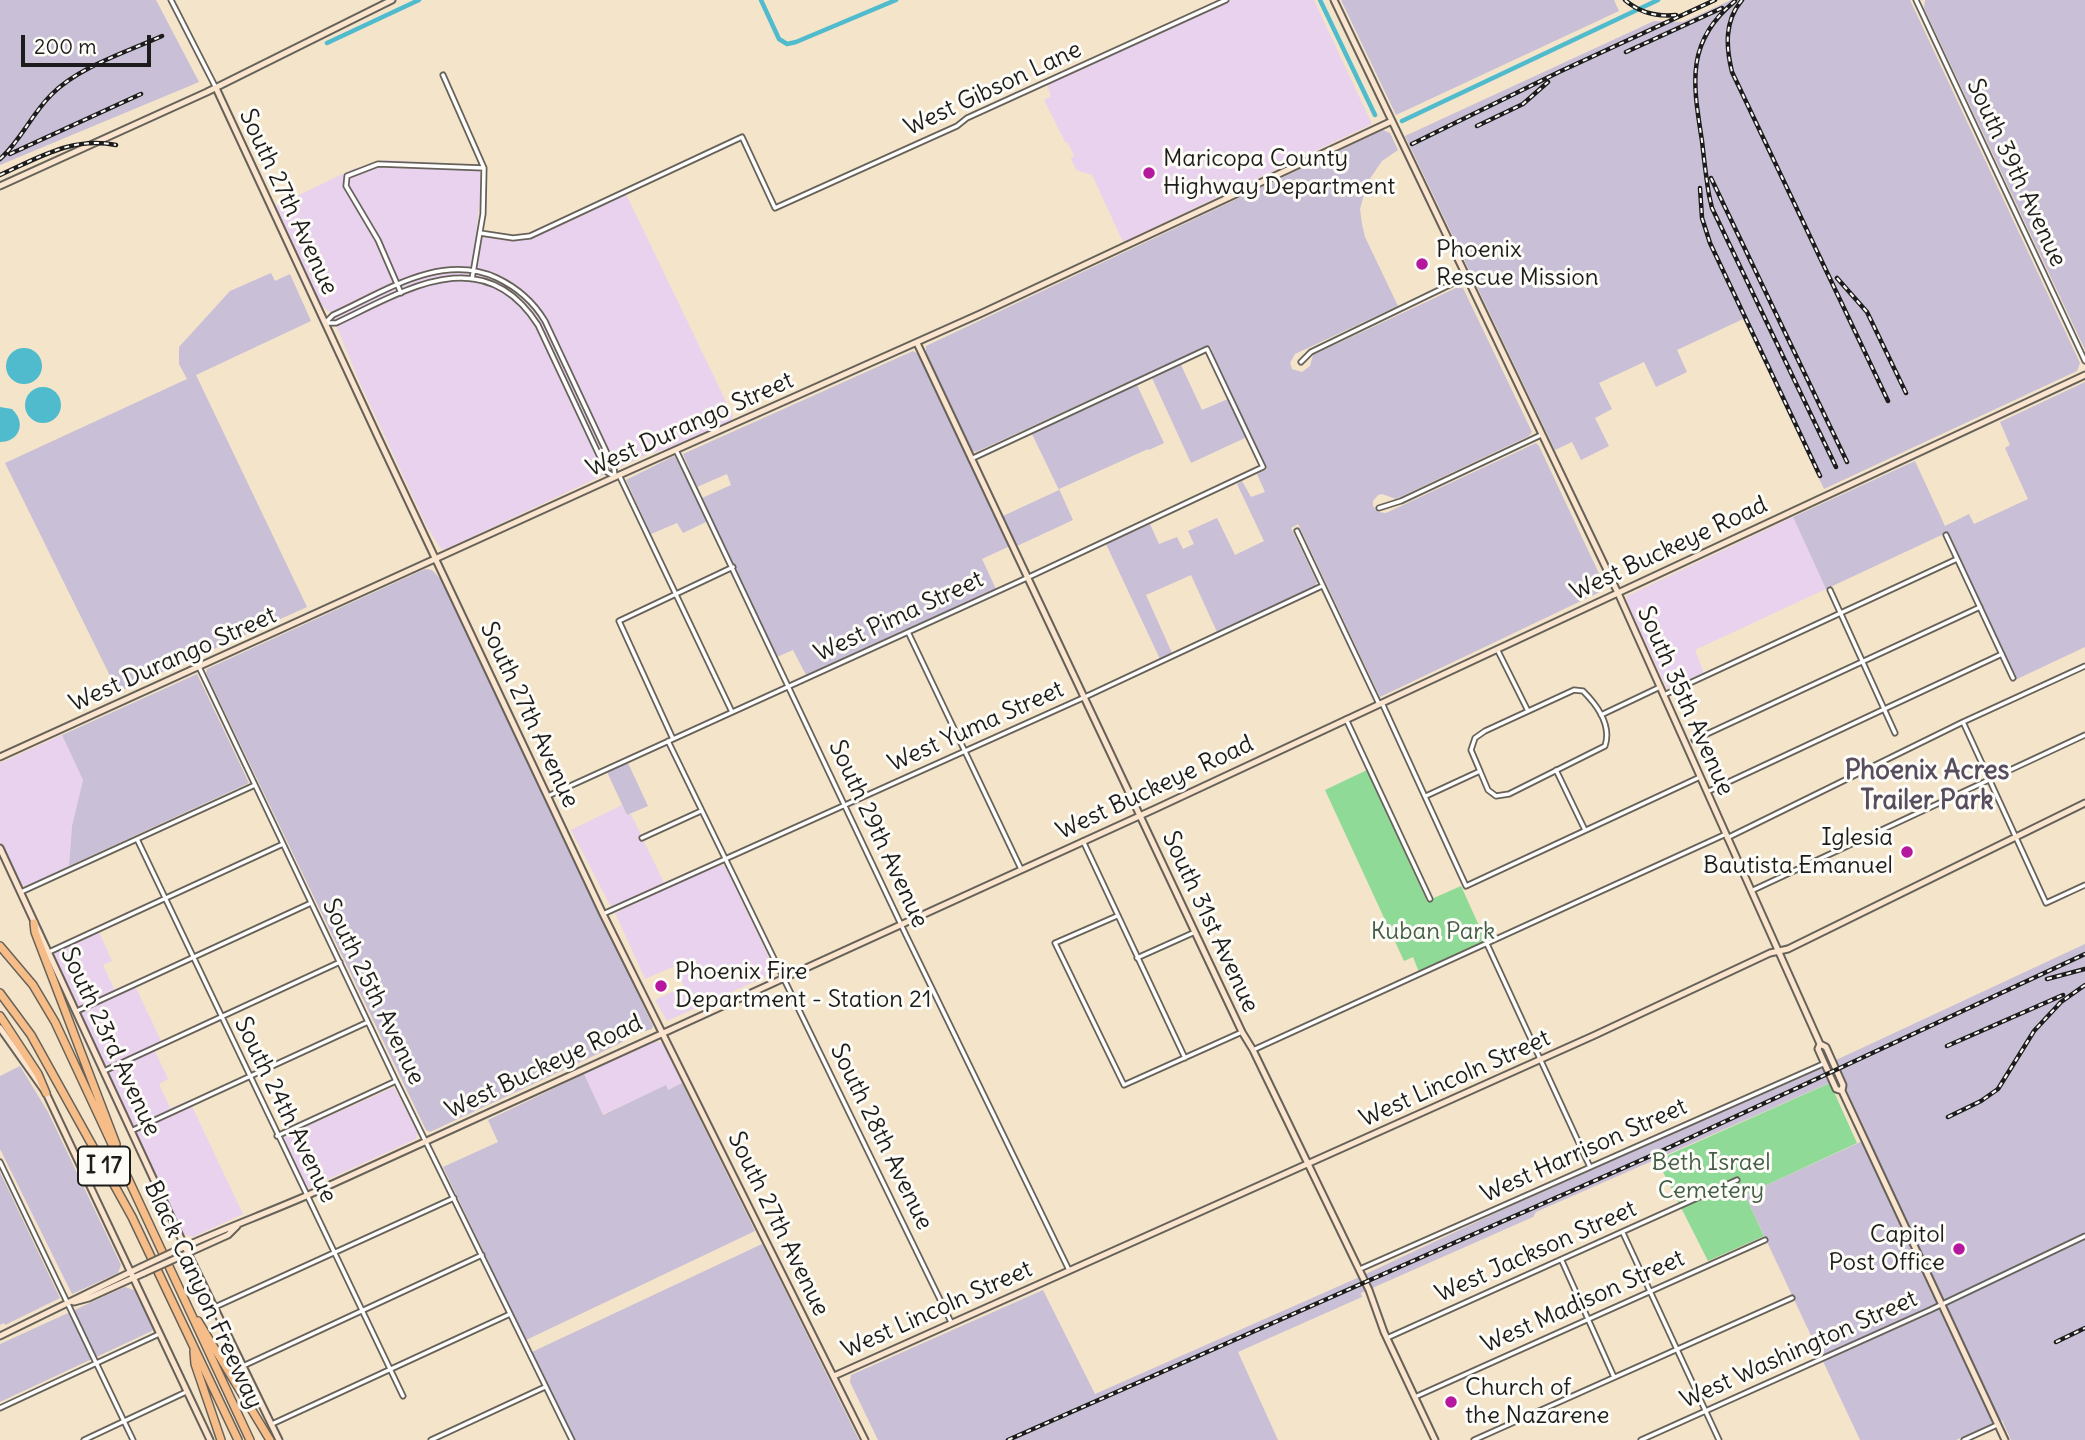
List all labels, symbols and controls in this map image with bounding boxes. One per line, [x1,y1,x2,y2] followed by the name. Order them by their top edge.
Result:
[24,21,154,65] scale bar
[34,33,97,60] text: 200 m
[900,35,1086,143] street label: West Gibson Lane
[1960,74,2072,272] street label: South 39th Avenue
[232,105,344,299] street label: South 27th Avenue
[1163,145,1395,201] place label: Maricopa County Highway Department
[1141,165,1157,181] marker: Maricopa County Highway Department
[1436,236,1599,292] place label: Phoenix Rescue Mission
[1414,256,1430,272] marker: Phoenix Rescue Mission
[582,366,798,484] street label: West Durango Street
[1566,491,1772,607] street label: West Buckeye Road
[810,565,988,669] street label: West Pima Street
[65,601,281,719] street label: West Durango Street
[1630,602,1740,800] street label: South 35th Avenue
[473,618,585,812] street label: South 27th Avenue
[884,675,1068,779] street label: West Yuma Street
[1052,730,1258,846] street label: West Buckeye Road
[822,736,934,932] street label: South 29th Avenue
[1845,756,2009,818] district label: Phoenix Acres Trailer Park
[1703,824,1893,880] place label: Iglesia Bautista Emanuel
[1155,827,1265,1017] street label: South 31st Avenue
[1899,844,1915,860] marker: Iglesia Bautista Emanuel
[315,894,431,1090] street label: South 25th Avenue
[1371,918,1495,946] park label: Kuban Park
[54,943,166,1141] street label: South 23rd Avenue
[675,958,932,1014] place label: Phoenix Fire Department - Station 21
[653,978,669,994] marker: Phoenix Fire Department - Station 21
[441,1009,647,1125] street label: West Buckeye Road
[228,1012,342,1208] street label: South 24th Avenue
[1355,1024,1555,1134] street label: West Lincoln Street
[823,1039,939,1235] street label: South 28th Avenue
[1476,1093,1692,1209] street label: West Harrison Street
[721,1127,835,1321] street label: South 27th Avenue
[78,1147,130,1186] road number: I 17
[1651,1149,1771,1205] park label: Beth Israel Cemetery
[137,1176,269,1414] street label: Black Canyon Freeway
[1431,1195,1641,1309] street label: West Jackson Street
[1829,1221,1945,1277] place label: Capitol Post Office
[1951,1241,1967,1257] marker: Capitol Post Office
[1477,1244,1689,1360] street label: West Madison Street
[837,1255,1037,1365] street label: West Lincoln Street
[1676,1285,1922,1415] street label: West Washington Street
[1465,1374,1610,1430] place label: Church of the Nazarene
[1443,1394,1459,1410] marker: Church of the Nazarene

